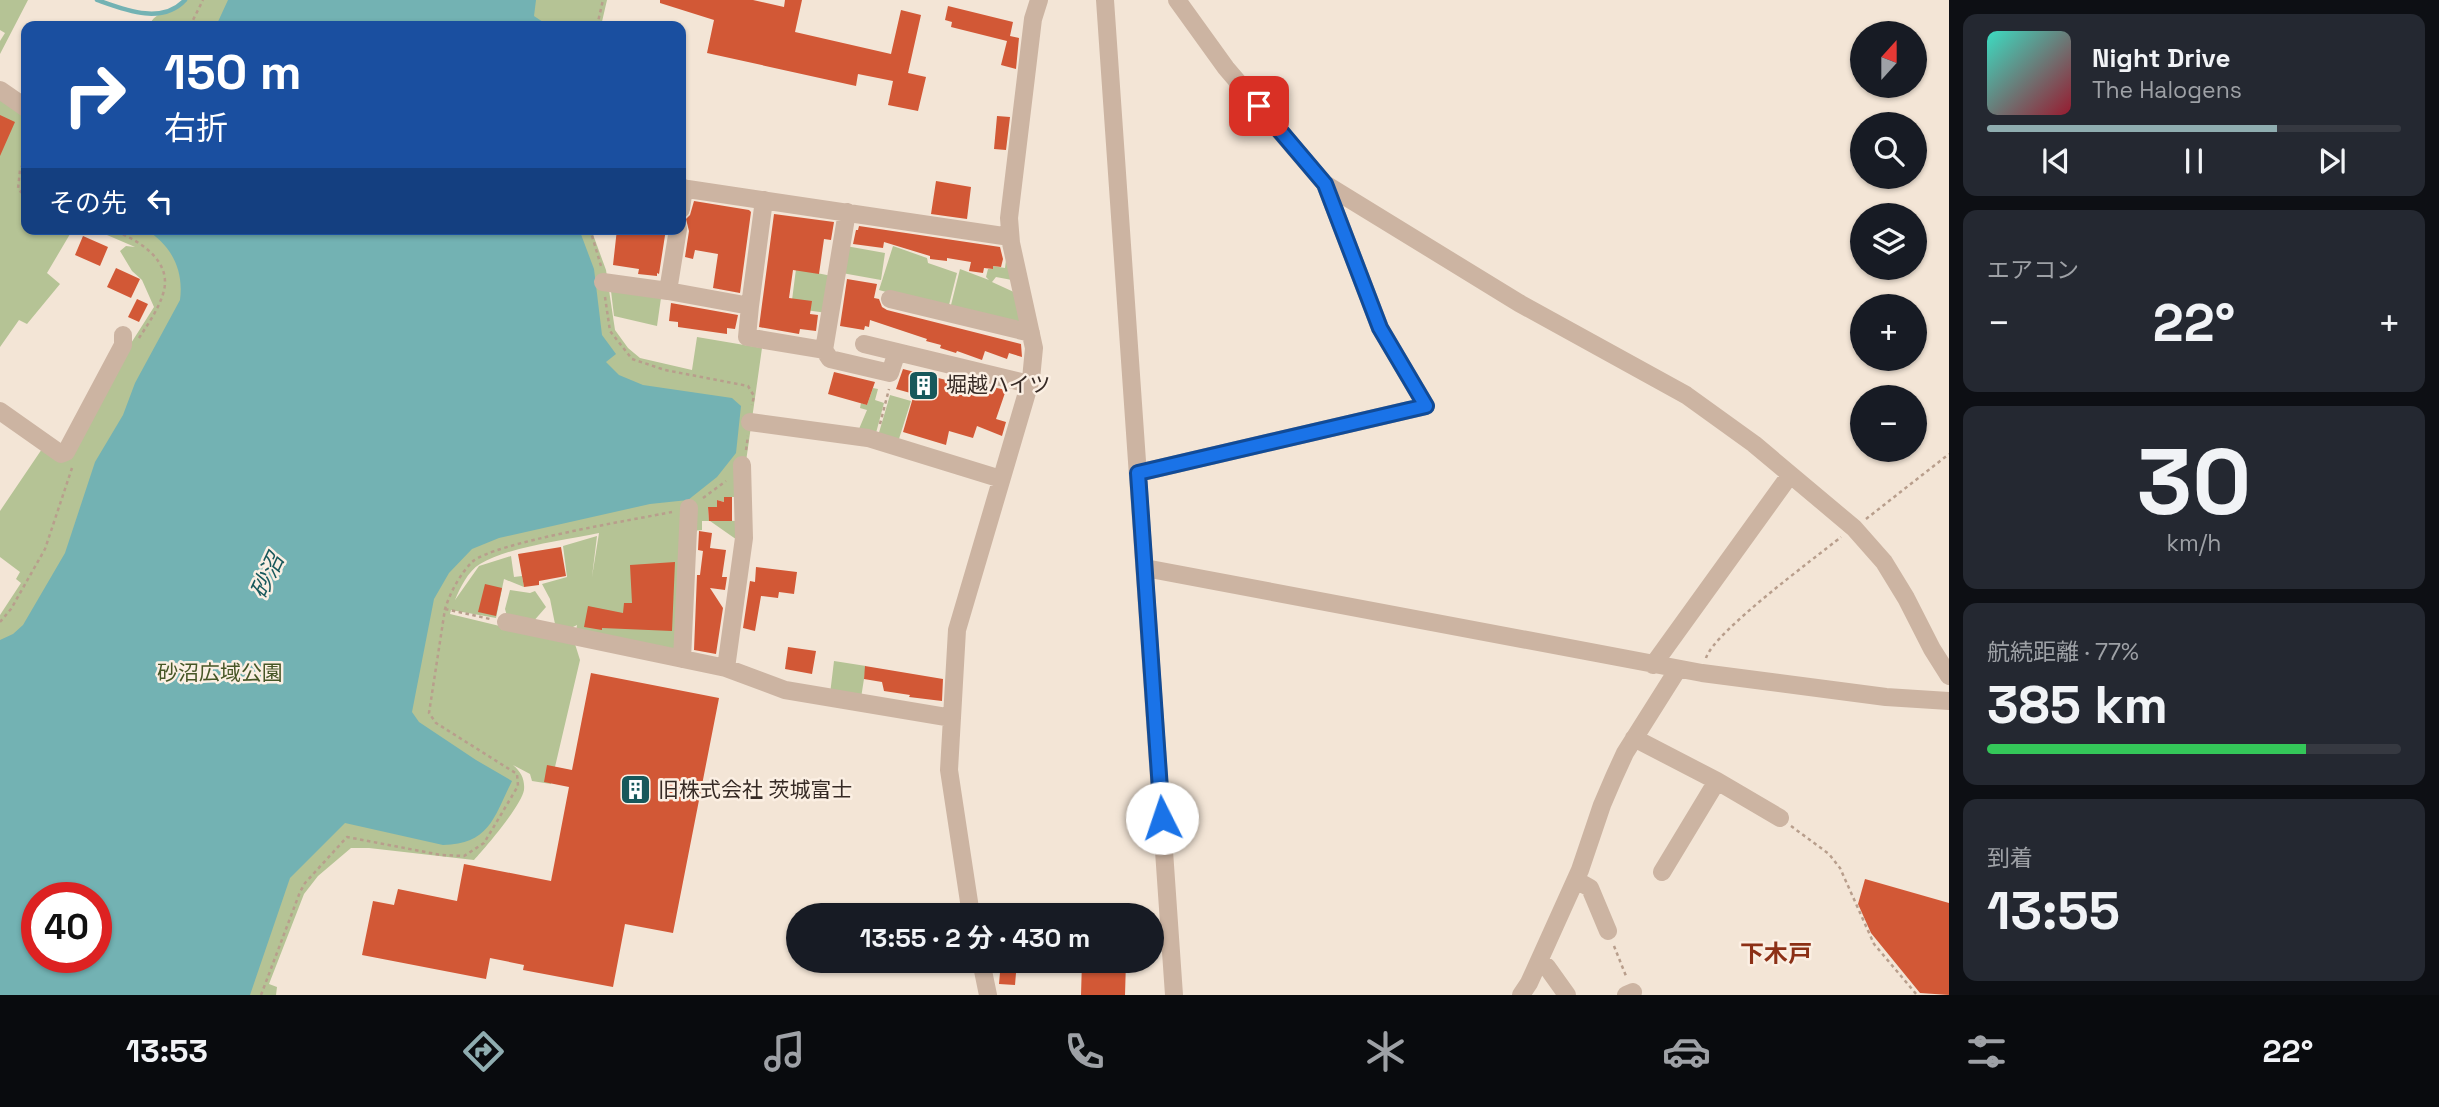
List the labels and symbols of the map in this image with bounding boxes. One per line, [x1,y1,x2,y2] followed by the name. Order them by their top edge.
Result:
[1850,21,1927,98] north arrow
[1229,76,1289,136] pin
[906,368,940,402] building icon: 堀越ハイツ
[946,371,1051,398] place label: 堀越ハイツ
[244,546,292,603] water label: 砂沼
[157,659,283,686] park label: 砂沼広域公園
[618,773,652,807] building icon: 旧株式会社 茨城富士
[658,776,852,803] place label: 旧株式会社 茨城富士
[1125,781,1199,855] position arrow
[21,882,112,973] speed limit sign: 40
[1740,938,1812,969] district label: 下木戸

